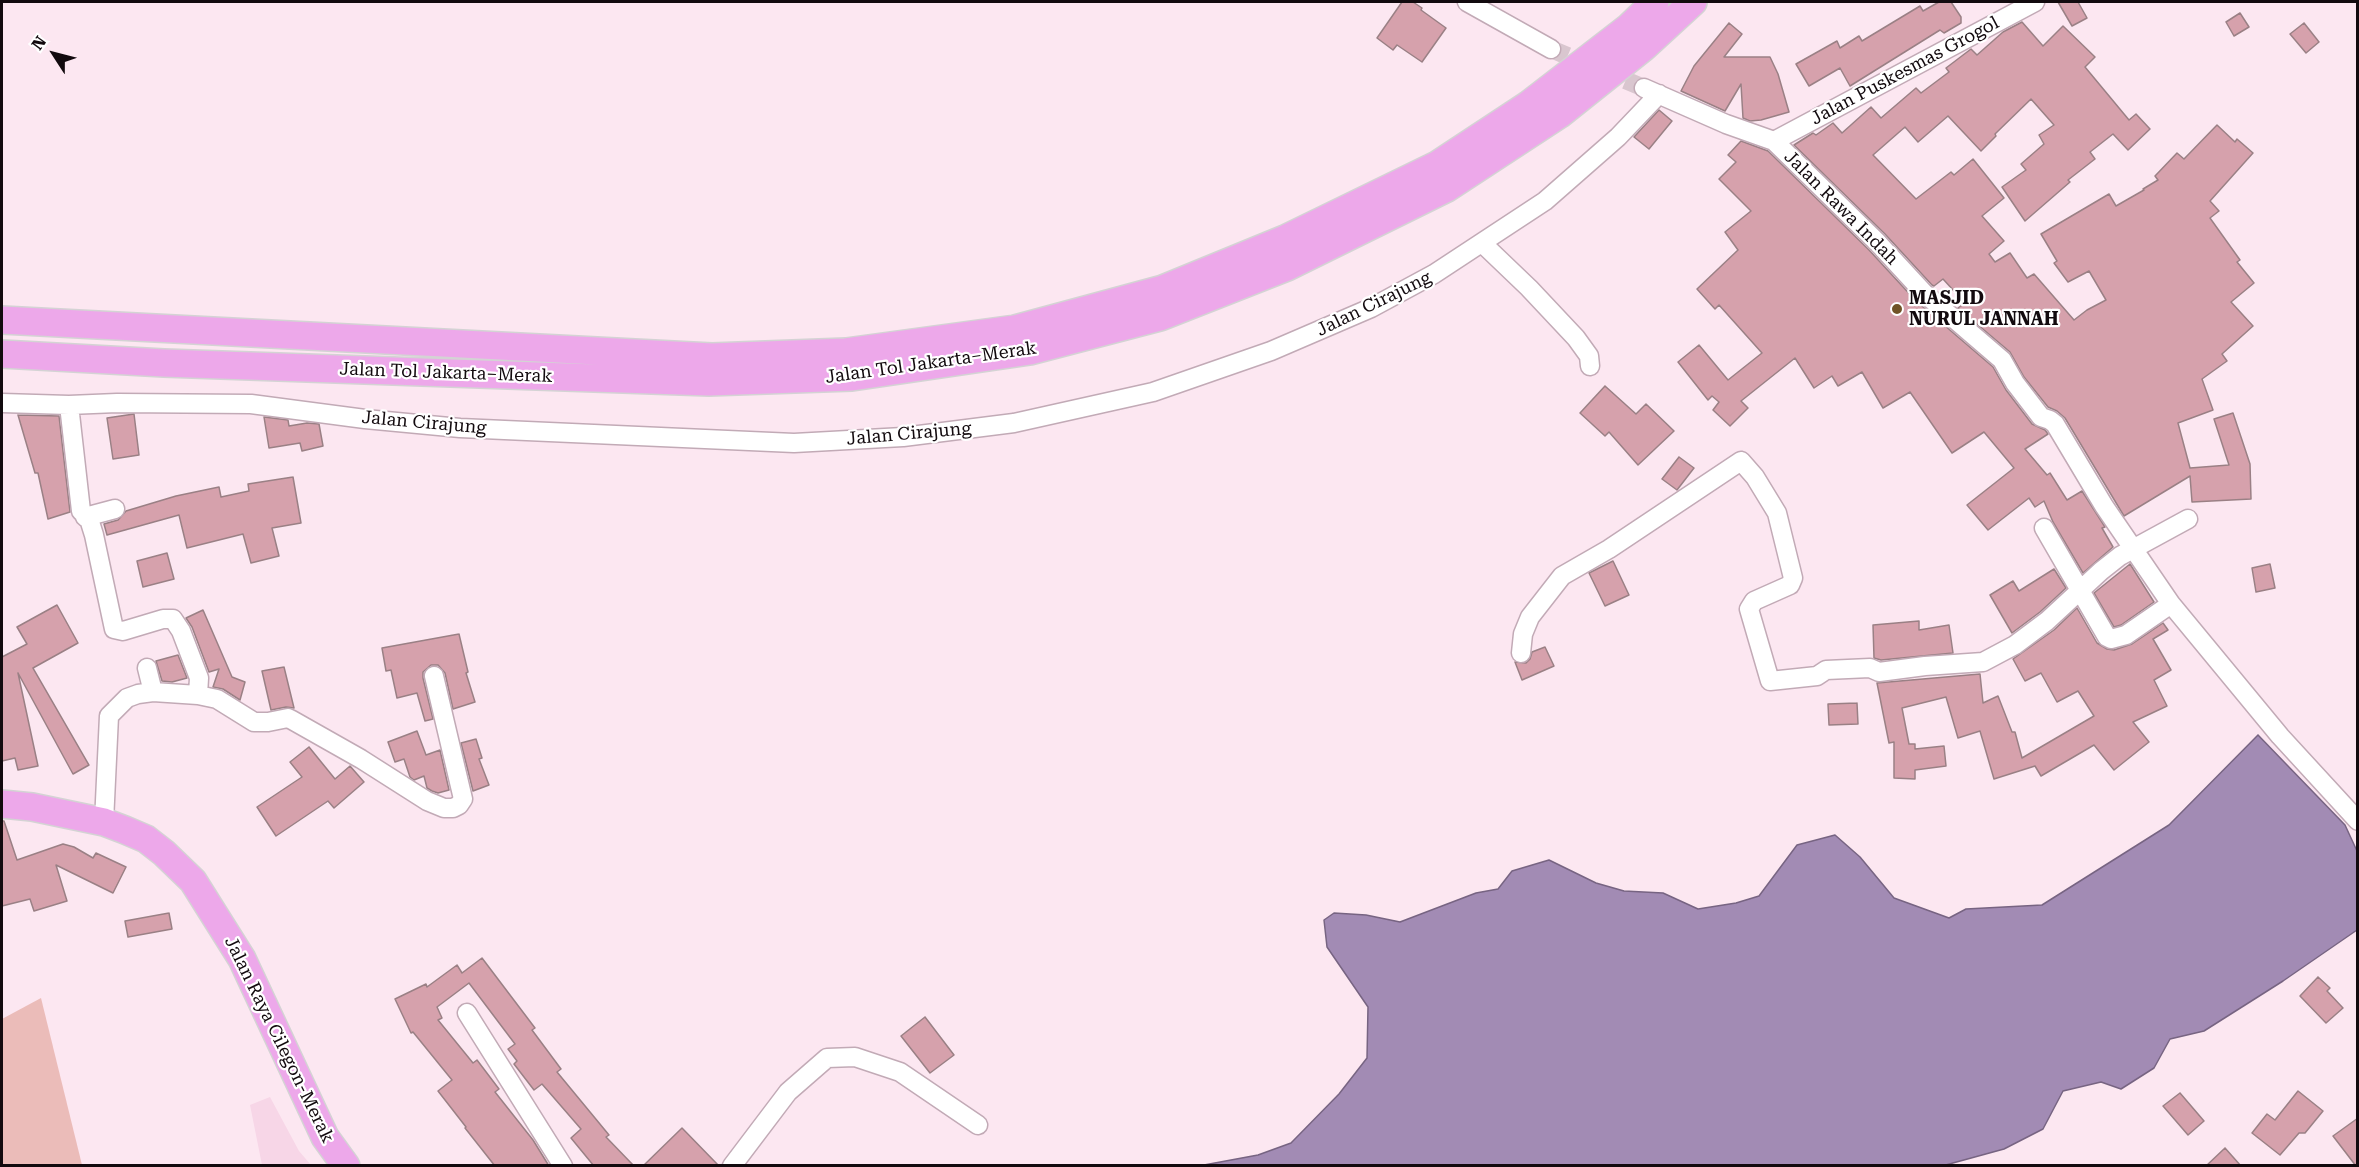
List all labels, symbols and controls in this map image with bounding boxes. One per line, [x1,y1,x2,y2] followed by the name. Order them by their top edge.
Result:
[1807,12,2003,130] street label: Jalan Puskesmas Grogol
[24,24,84,84] north arrow
[28,33,50,54] text: N
[1779,146,1903,270] street label: Jalan Rawa Indah
[1313,267,1435,341] street label: Jalan Cirajung
[1909,288,2059,330] place label: MASJID NURUL JANNAH
[1890,302,1904,316] marker: MASJID NURUL JANNAH
[824,337,1038,389] street label: Jalan Tol Jakarta–Merak
[339,358,553,388] street label: Jalan Tol Jakarta–Merak
[361,407,487,439] street label: Jalan Cirajung
[846,418,972,450] street label: Jalan Cirajung
[220,933,338,1147] street label: Jalan Raya Cilegon-Merak

